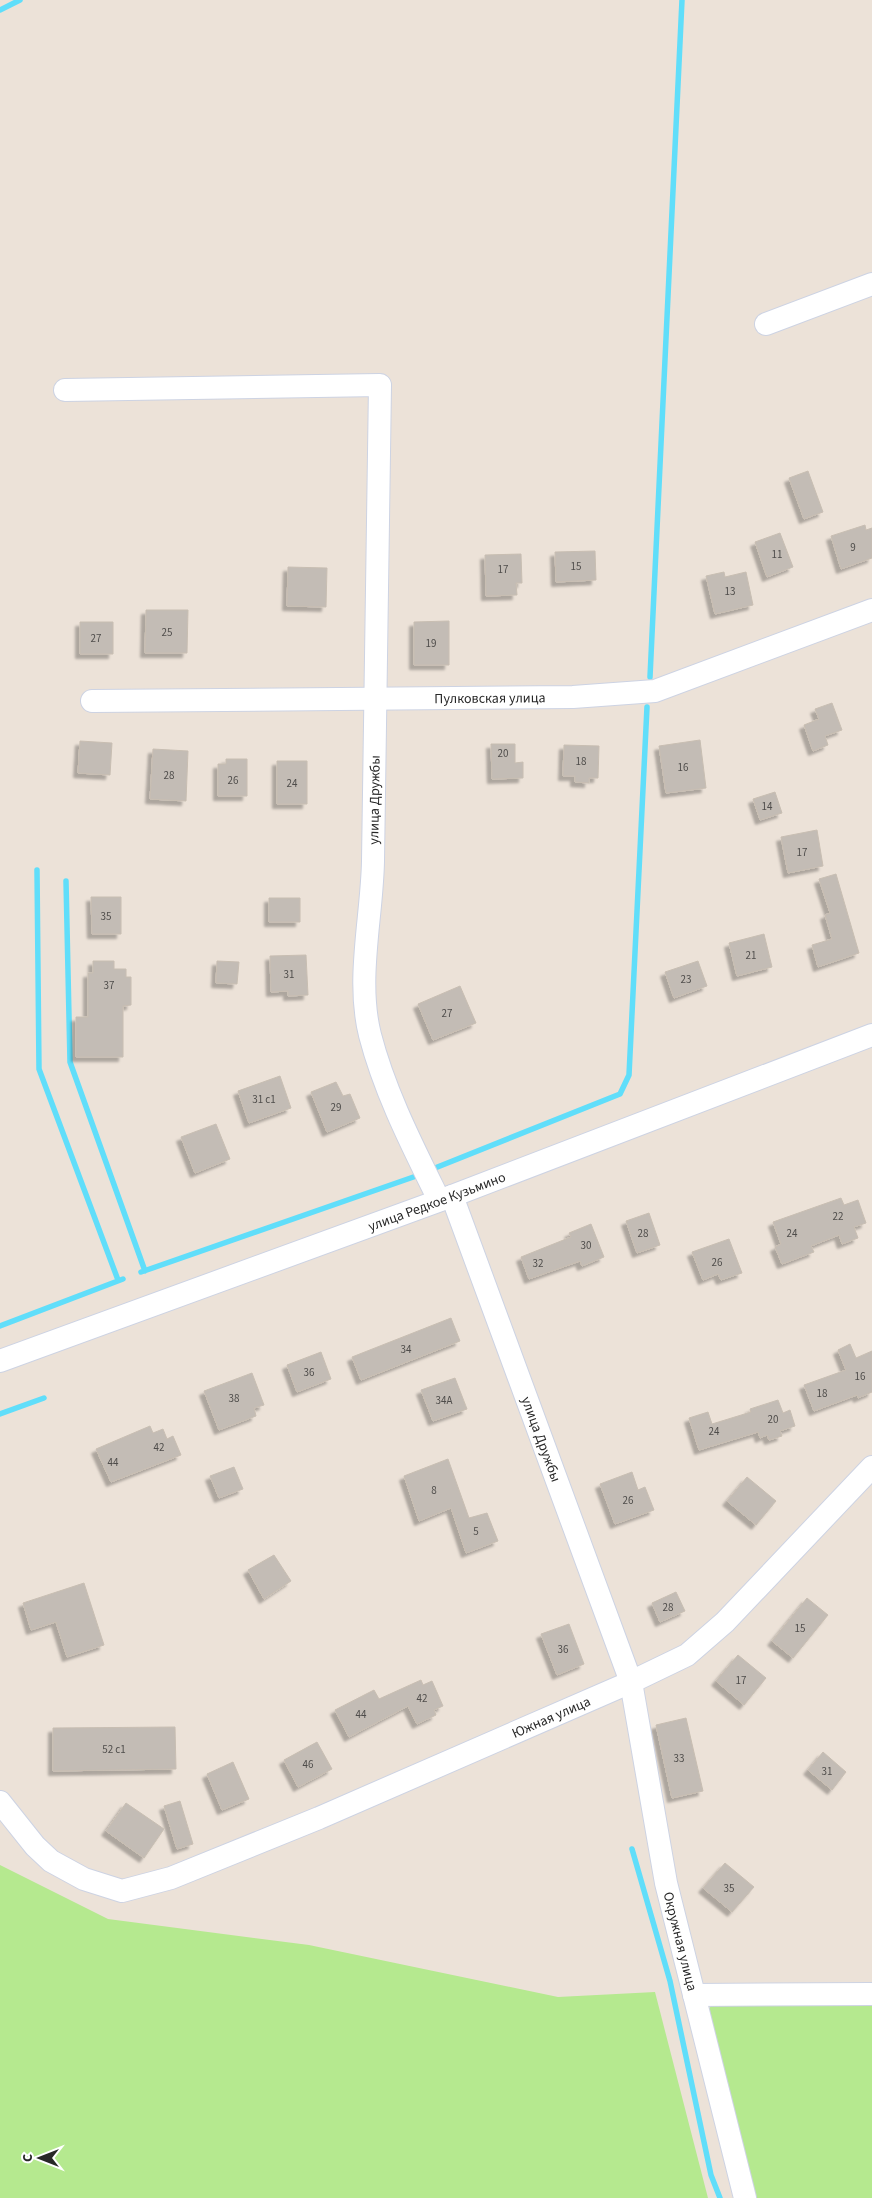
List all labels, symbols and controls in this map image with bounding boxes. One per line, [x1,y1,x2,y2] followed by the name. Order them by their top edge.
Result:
[850,540,856,555] house number: 9
[772,547,782,562] house number: 11
[571,559,581,574] house number: 15
[498,562,508,577] house number: 17
[725,584,735,599] house number: 13
[162,625,172,640] house number: 25
[91,631,101,646] house number: 27
[426,636,436,651] house number: 19
[434,688,546,709] street label: Пулковская улица
[498,746,508,761] house number: 20
[576,754,587,769] house number: 18
[364,755,386,845] street label: улица Дружбы
[678,760,689,775] house number: 16
[164,768,175,783] house number: 28
[228,773,239,788] house number: 26
[287,776,298,791] house number: 24
[762,799,773,814] house number: 14
[797,845,807,860] house number: 17
[101,909,111,924] house number: 35
[746,948,756,963] house number: 21
[284,967,294,982] house number: 31
[681,972,691,987] house number: 23
[104,978,114,993] house number: 37
[442,1006,452,1021] house number: 27
[252,1092,276,1107] house number: 31 с1
[331,1100,341,1115] house number: 29
[365,1167,509,1237] street label: улица Редкое Кузьмино
[833,1209,843,1224] house number: 22
[638,1226,649,1241] house number: 28
[787,1226,798,1241] house number: 24
[581,1238,591,1253] house number: 30
[712,1255,723,1270] house number: 26
[533,1256,543,1271] house number: 32
[401,1342,412,1357] house number: 34
[304,1365,315,1380] house number: 36
[855,1369,866,1384] house number: 16
[817,1386,828,1401] house number: 18
[229,1391,240,1406] house number: 38
[436,1393,452,1408] house number: 34А
[516,1394,565,1485] street label: улица Дружбы
[768,1412,778,1427] house number: 20
[709,1424,720,1439] house number: 24
[154,1440,164,1455] house number: 42
[108,1455,119,1470] house number: 44
[431,1483,437,1498] house number: 8
[623,1493,634,1508] house number: 26
[473,1524,479,1539] house number: 5
[663,1600,674,1615] house number: 28
[795,1621,805,1636] house number: 15
[558,1642,569,1657] house number: 36
[736,1673,746,1688] house number: 17
[417,1691,427,1706] house number: 42
[509,1692,594,1744] street label: Южная улица
[356,1707,367,1722] house number: 44
[102,1742,126,1757] house number: 52 с1
[674,1751,684,1766] house number: 33
[303,1757,314,1772] house number: 46
[822,1764,832,1779] house number: 31
[724,1881,734,1896] house number: 35
[658,1890,702,1993] street label: Окружная улица
[15,2133,65,2183] north arrow
[18,2154,38,2162] text: С

